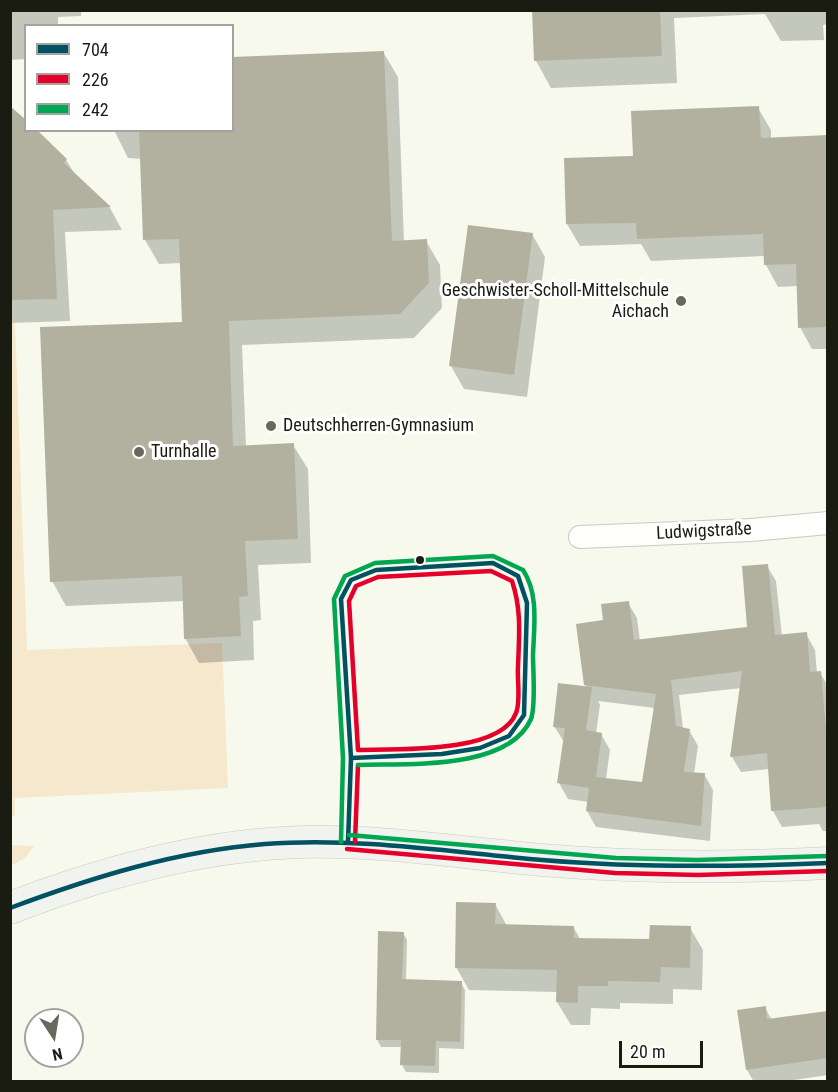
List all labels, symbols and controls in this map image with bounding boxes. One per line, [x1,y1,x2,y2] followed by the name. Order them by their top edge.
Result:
[24,24,234,132] legend
[82,39,109,60] text: 704
[82,69,109,90] text: 226
[82,99,109,120] text: 242
[441,280,669,322] place label: Geschwister-Scholl-Mittelschule Aichach
[674,294,688,308] marker: Geschwister-Scholl-Mittelschule Aichach
[283,415,474,437] place label: Deutschherren-Gymnasium
[264,419,278,433] marker: Deutschherren-Gymnasium
[151,441,216,463] place label: Turnhalle
[132,445,146,459] marker: Turnhalle
[656,519,752,545] street label: Ludwigstraße
[414,554,426,566] unlabelled marker
[24,1008,84,1068] north arrow
[622,1029,706,1067] scale bar
[630,1041,665,1062] text: 20 m
[51,1044,64,1064] text: N

